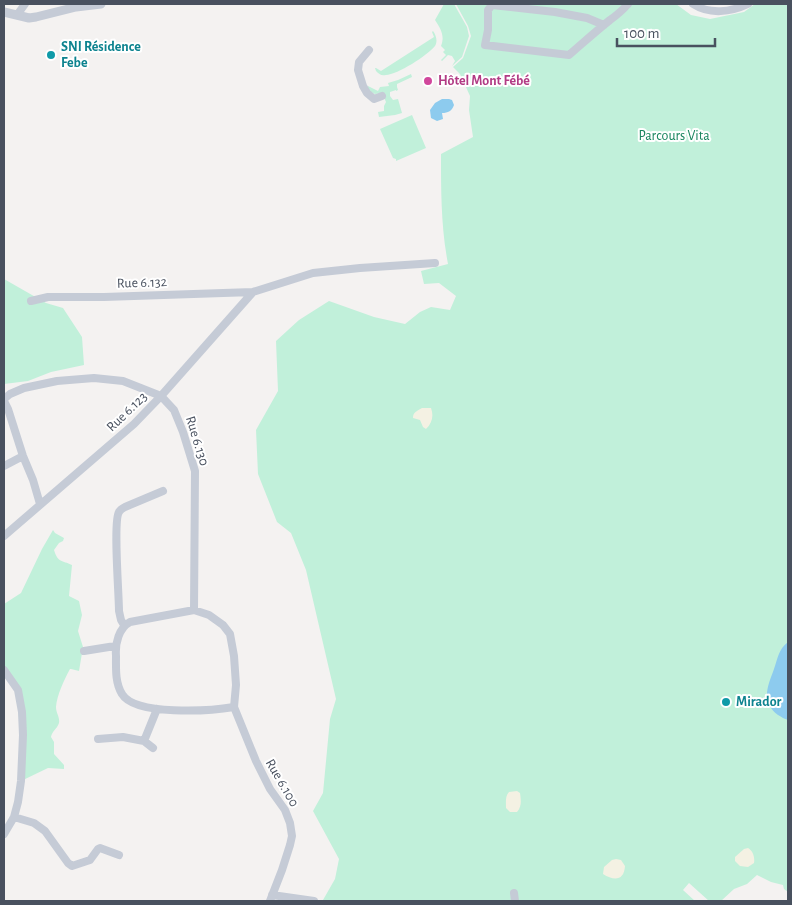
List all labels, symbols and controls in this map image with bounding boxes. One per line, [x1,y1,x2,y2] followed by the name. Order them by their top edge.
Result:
[617,15,714,47] scale bar
[624,26,659,41] text: 100 m
[61,40,141,70] place label: SNI Résidence Febe
[45,49,57,61] marker: SNI Résidence Febe
[438,74,530,88] place label: Hôtel Mont Fébé
[422,75,434,87] marker: Hôtel Mont Fébé
[638,129,710,143] park label: Parcours Vita
[117,275,167,291] street label: Rue 6.132
[104,389,150,434] street label: Rue 6.123
[183,414,211,468] street label: Rue 6.130
[736,695,781,709] place label: Mirador
[720,696,732,708] marker: Mirador
[263,757,301,809] street label: Rue 6.100

